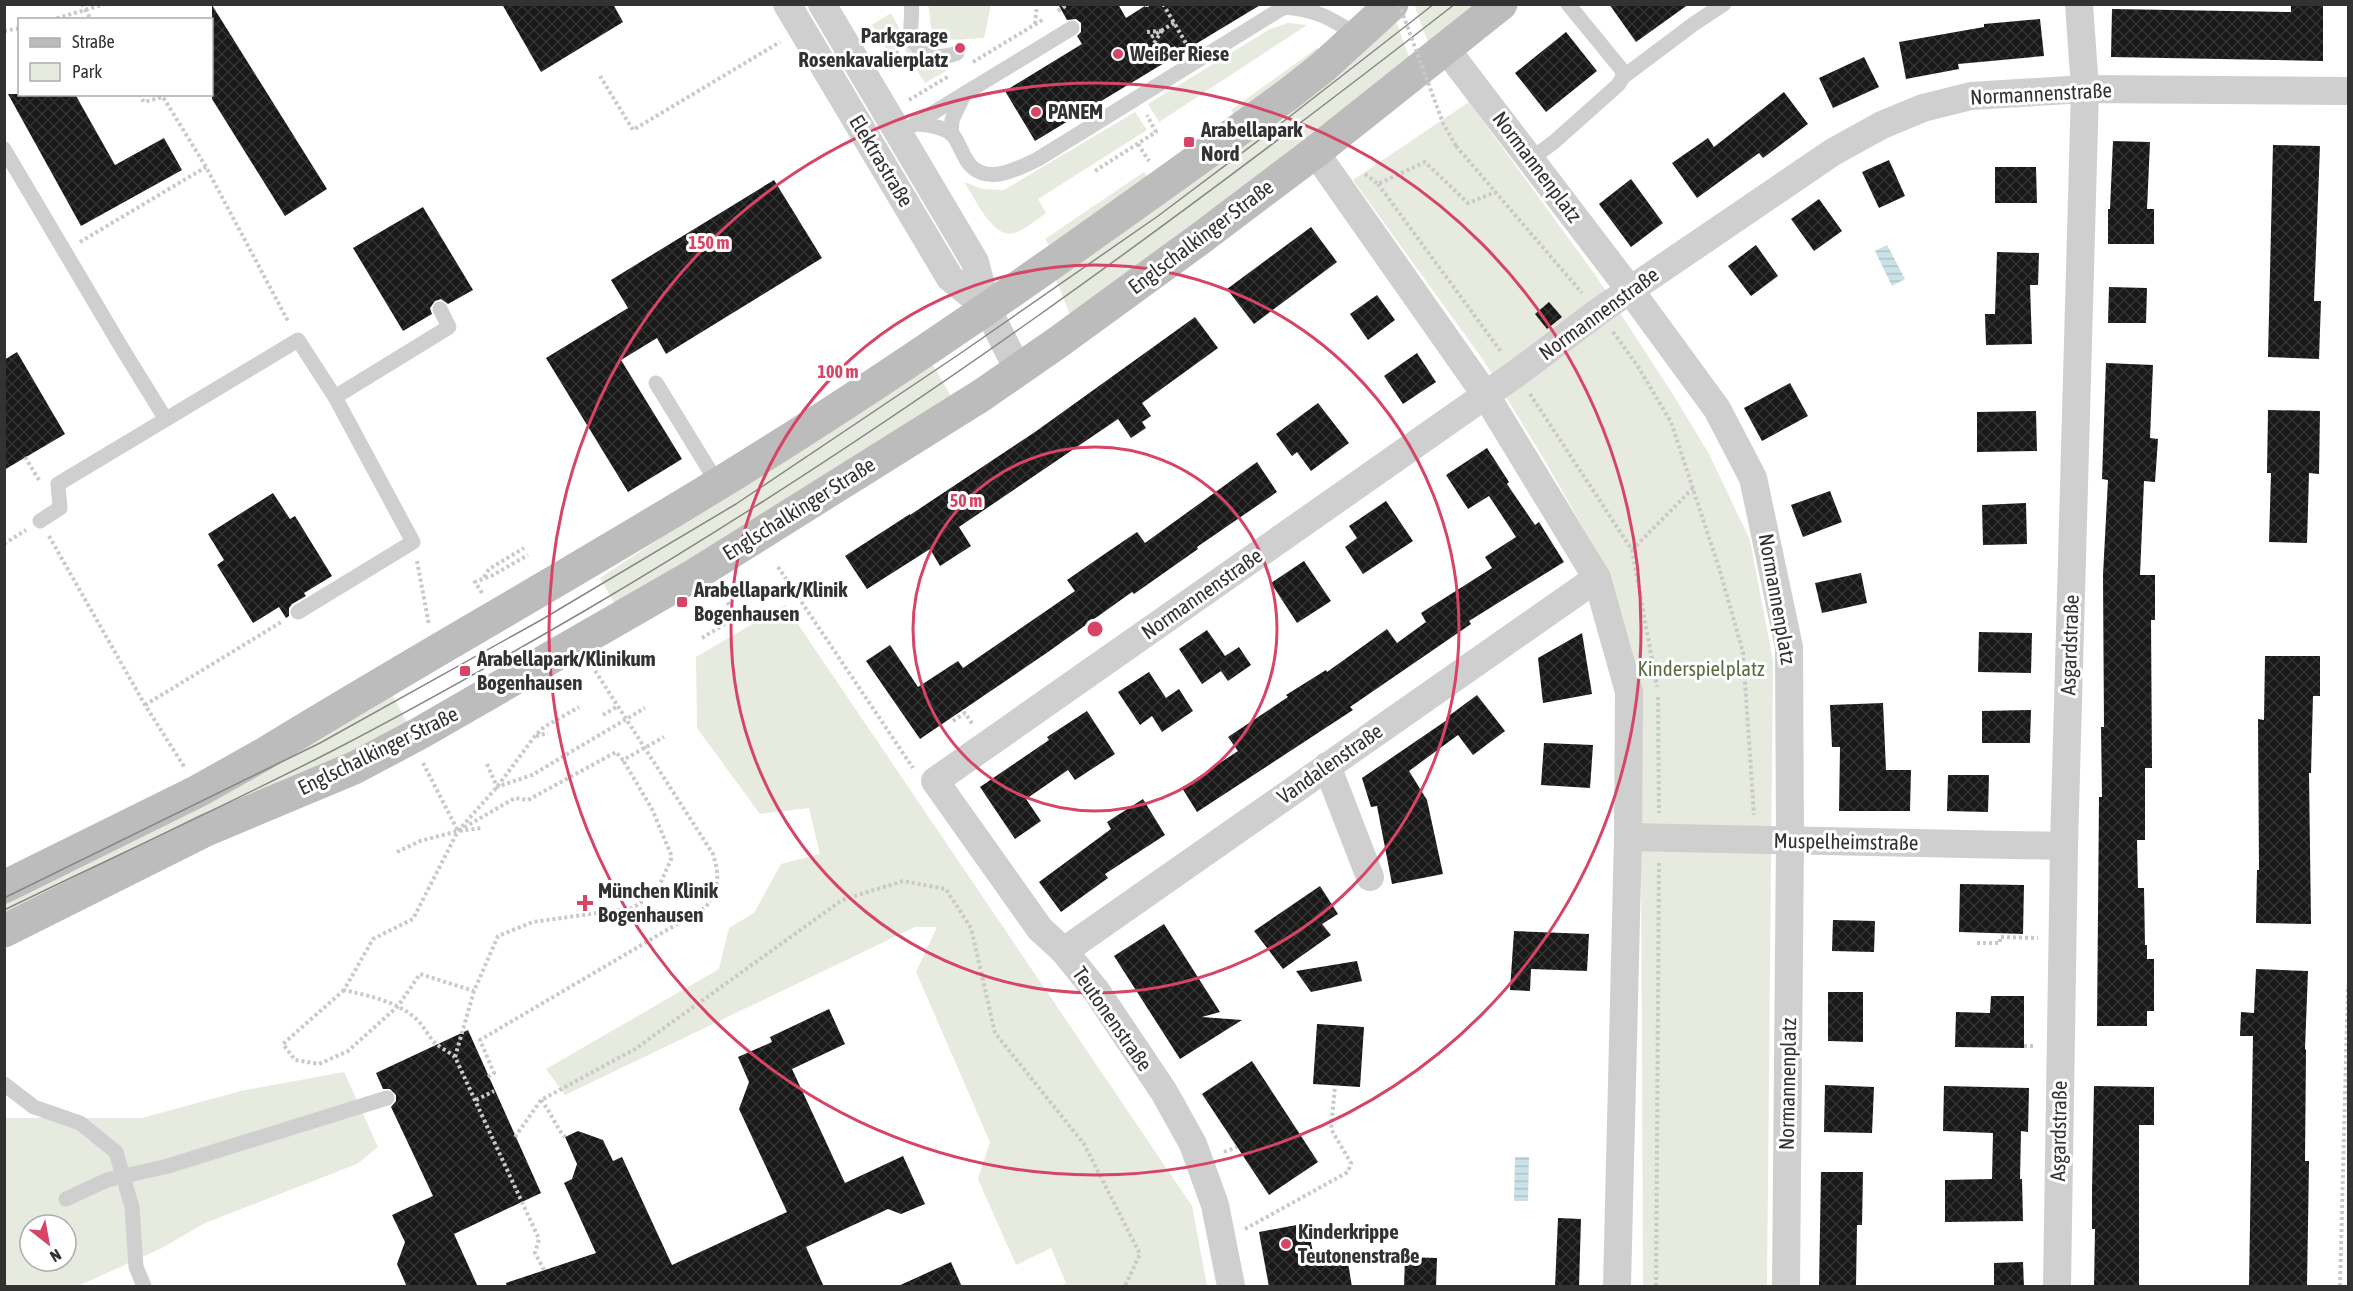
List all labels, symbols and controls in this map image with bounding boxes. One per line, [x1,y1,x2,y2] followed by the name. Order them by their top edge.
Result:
[18,18,213,96] legend
[798,23,948,71] place label: Parkgarage Rosenkavalierplatz
[72,31,115,52] text: Straße
[953,41,967,55] marker: Parkgarage Rosenkavalierplatz
[1129,41,1229,65] place label: Weißer Riese
[1111,47,1125,61] marker: Weißer Riese
[72,61,102,82] text: Park
[1969,77,2112,109] street label: Normannenstraße
[1048,99,1103,123] place label: PANEM
[1029,105,1043,119] marker: PANEM
[1488,106,1587,227] street label: Normannenplatz
[845,110,919,211] street label: Elektrastraße
[1200,117,1303,165] place label: Arabellapark Nord
[1182,135,1196,149] marker: Arabellapark Nord
[1123,174,1278,298] street label: Englschalkinger Straße
[689,232,729,253] text: 150 m
[1534,262,1663,365] street label: Normannenstraße
[818,361,858,382] text: 100 m
[718,452,879,565] street label: Englschalkinger Straße
[950,490,982,511] text: 50 m
[1755,532,1801,666] street label: Normannenplatz
[1136,543,1266,644] street label: Normannenstraße
[693,577,848,625] place label: Arabellapark/Klinik Bogenhausen
[2055,594,2083,696] street label: Asgardstraße
[675,595,689,609] marker: Arabellapark/Klinik Bogenhausen
[1085,619,1105,639] centre of rings
[476,646,656,694] place label: Arabellapark/Klinikum Bogenhausen
[1637,656,1765,680] park label: Kinderspielplatz
[458,664,472,678] marker: Arabellapark/Klinikum Bogenhausen
[294,701,462,799] street label: Englschalkinger Straße
[1272,718,1387,808] street label: Vandalenstraße
[1773,828,1919,854] street label: Muspelheimstraße
[598,878,719,926] place label: München Klinik Bogenhausen
[576,894,594,912] marker: München Klinik Bogenhausen
[1068,962,1158,1075] street label: Teutonenstraße
[1774,1017,1800,1150] street label: Normannenplatz
[2045,1080,2071,1182] street label: Asgardstraße
[18,1213,78,1273] north arrow
[1298,1219,1420,1267] place label: Kinderkrippe Teutonenstraße
[1279,1237,1293,1251] marker: Kinderkrippe Teutonenstraße
[47,1246,64,1266] text: N

